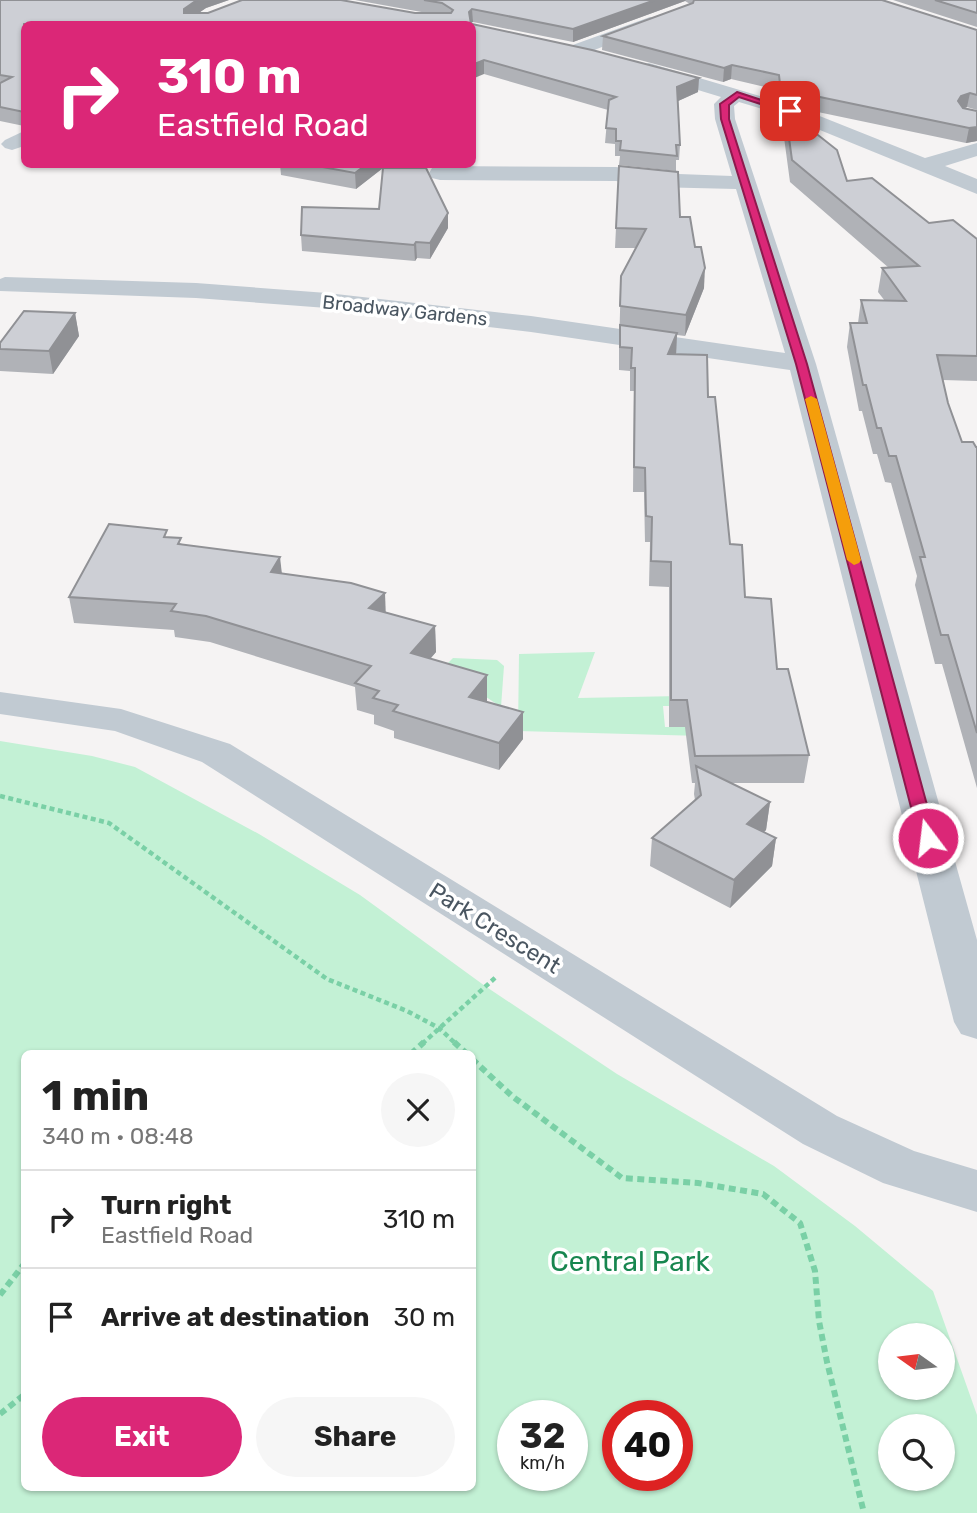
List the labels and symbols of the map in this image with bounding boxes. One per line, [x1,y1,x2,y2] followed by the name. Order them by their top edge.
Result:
[760,81,820,141] pin
[321,290,489,331] street label: Broadway Gardens
[891,801,965,875] position arrow
[424,876,566,980] street label: Park Crescent
[550,1245,710,1278] park label: Central Park
[878,1323,956,1400] north arrow
[602,1400,693,1491] speed limit sign: 40

